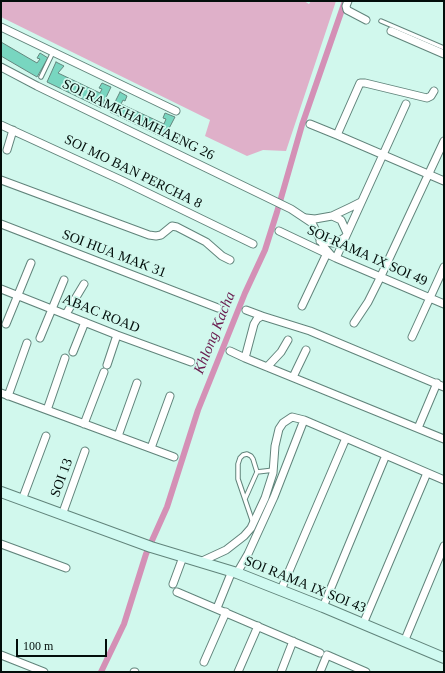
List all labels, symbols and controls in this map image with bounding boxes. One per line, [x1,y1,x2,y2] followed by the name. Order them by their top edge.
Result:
[66,79,210,161] street label: SOI RAMKHAMHAENG 26
[67,134,199,210] street label: SOI MO BAN PERCHA 8
[309,224,425,288] street label: SOI RAMA IX SOI 49
[64,228,164,280] street label: SOI HUA MAK 31
[190,288,240,378] water label: Khlong Kacha
[65,293,137,335] street label: ABAC ROAD
[47,457,77,499] street label: SOI 13
[247,555,363,615] street label: SOI RAMA IX SOI 43
[18,631,109,657] scale bar
[23,639,53,653] text: 100 m

